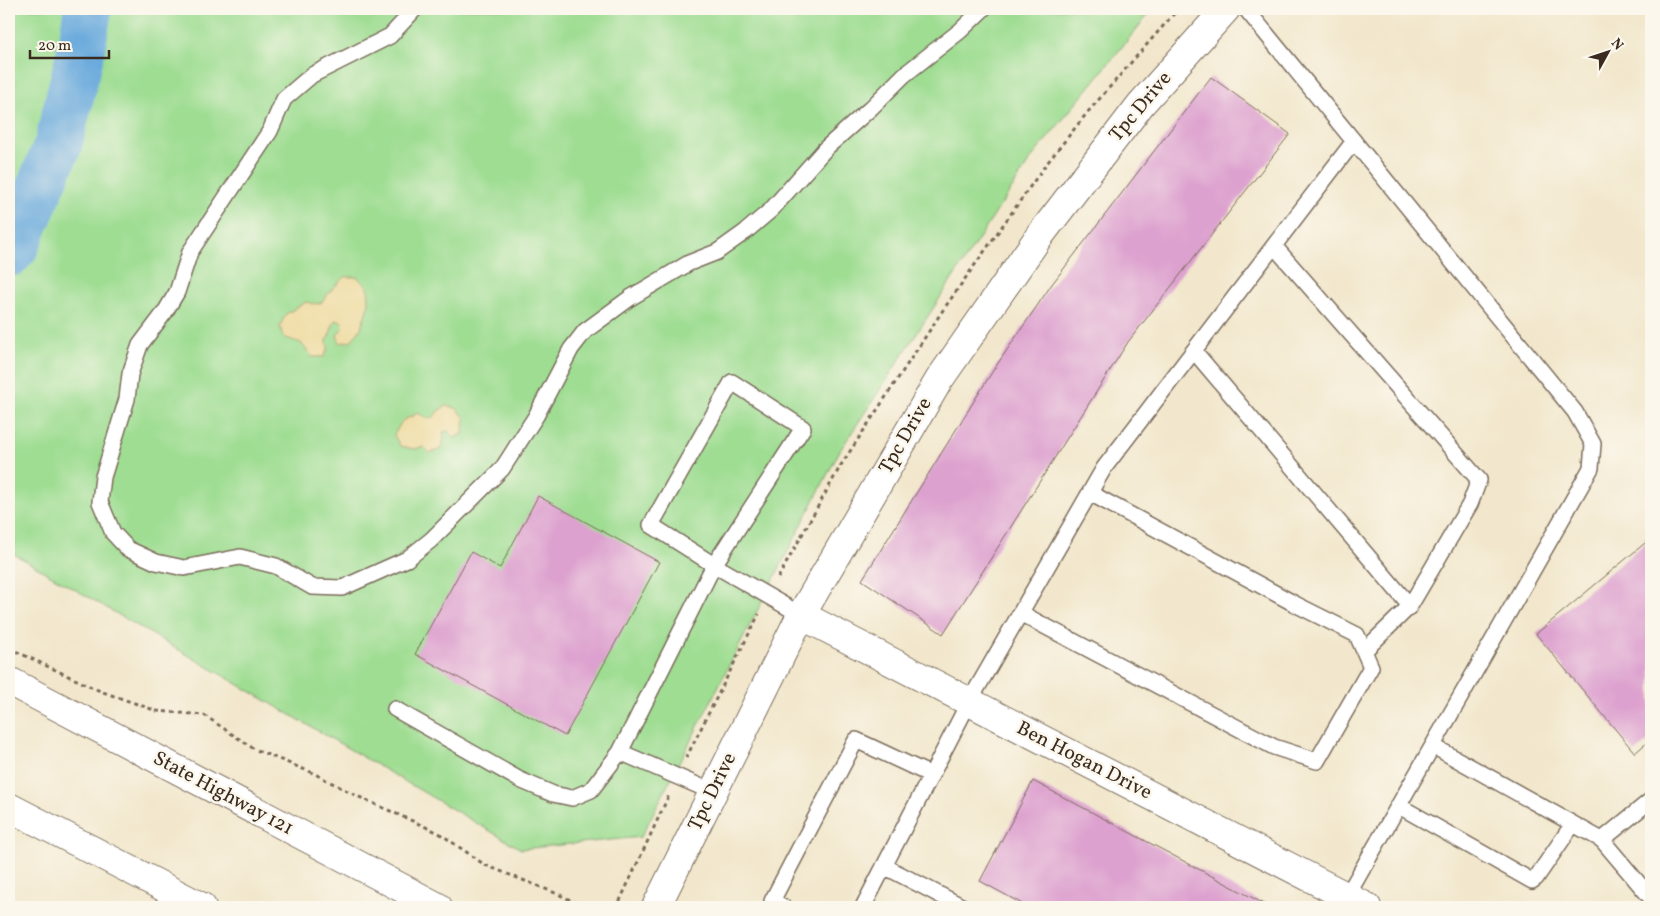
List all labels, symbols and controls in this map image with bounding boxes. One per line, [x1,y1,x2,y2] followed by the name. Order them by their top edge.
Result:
[30,28,109,60] scale bar
[1582,28,1632,78] north arrow
[1606,35,1627,55] text: N
[38,36,71,57] text: 20 m
[1103,66,1179,148] street label: Tpc Drive
[873,393,939,479] street label: Tpc Drive
[1011,715,1157,807] street label: Ben Hogan Drive
[148,745,298,843] street label: State Highway 121
[682,748,744,836] street label: Tpc Drive

